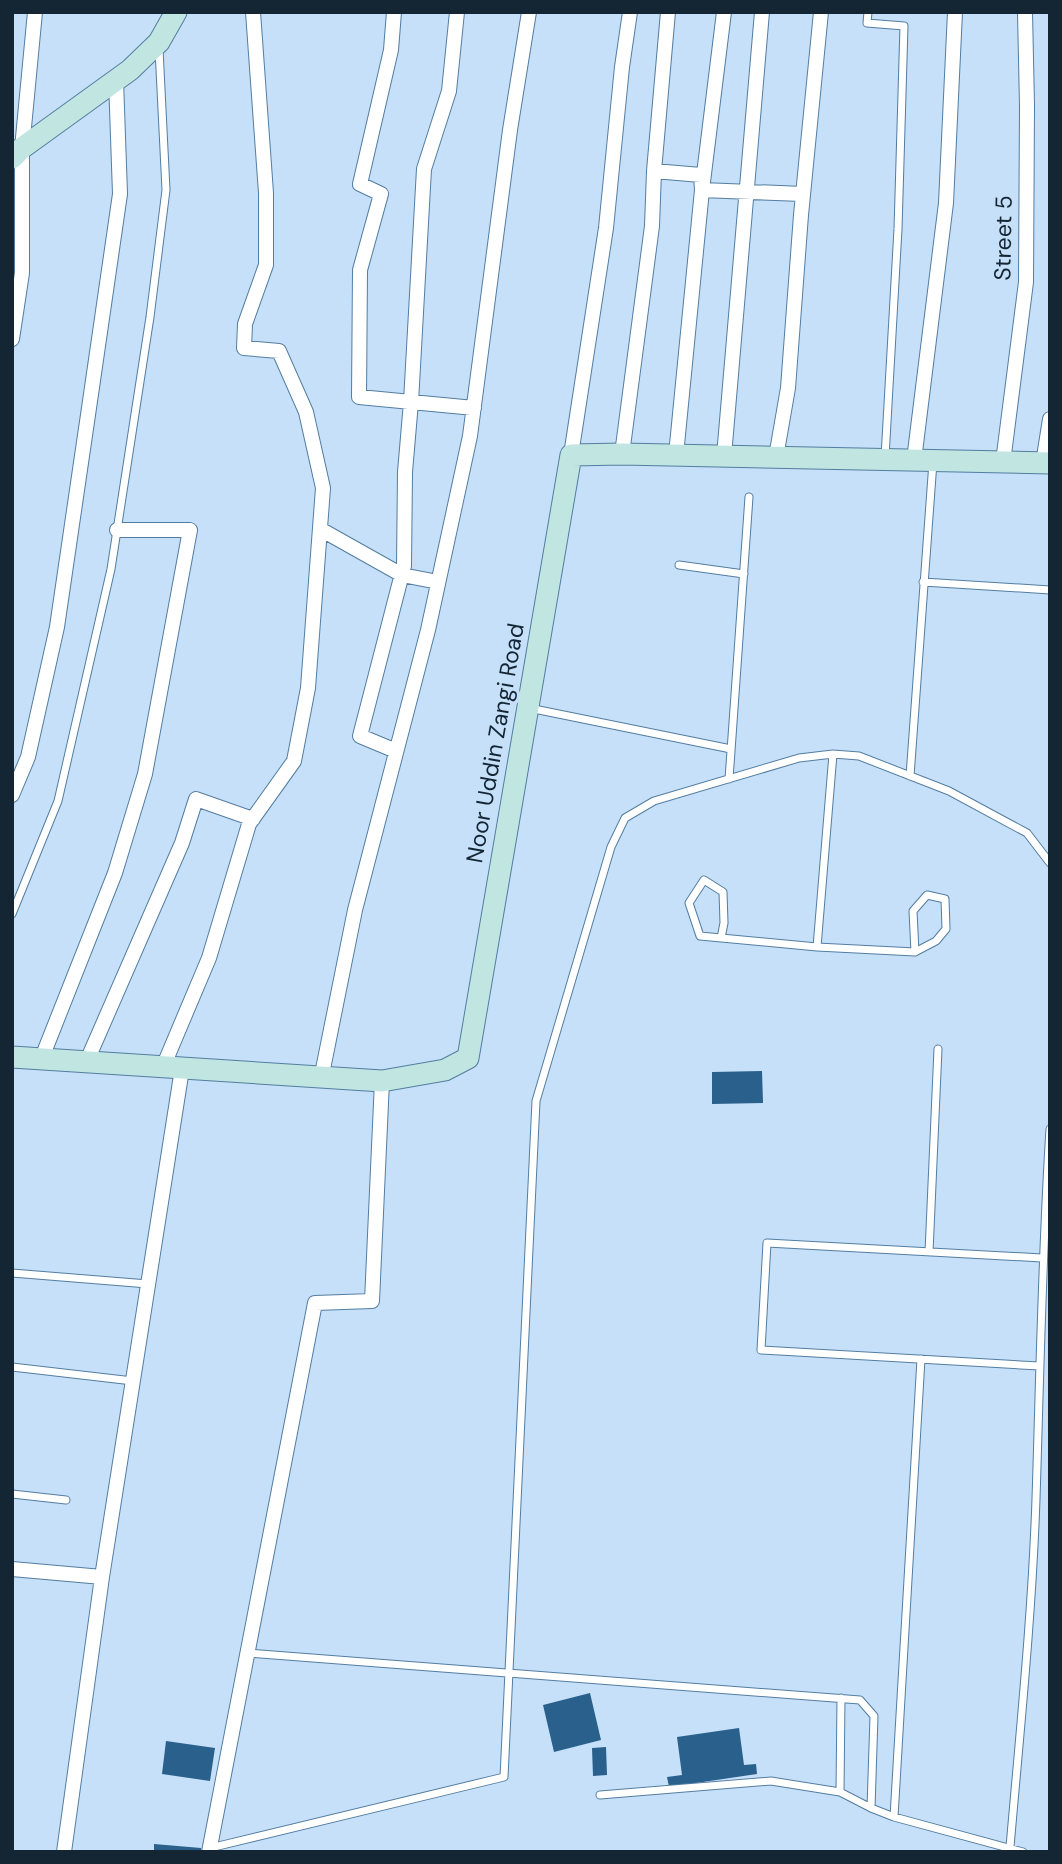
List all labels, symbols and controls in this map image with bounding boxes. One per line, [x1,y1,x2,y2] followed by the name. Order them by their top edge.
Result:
[987,195,1019,281] street label: Street 5
[459,621,531,865] street label: Noor Uddin Zangi Road

